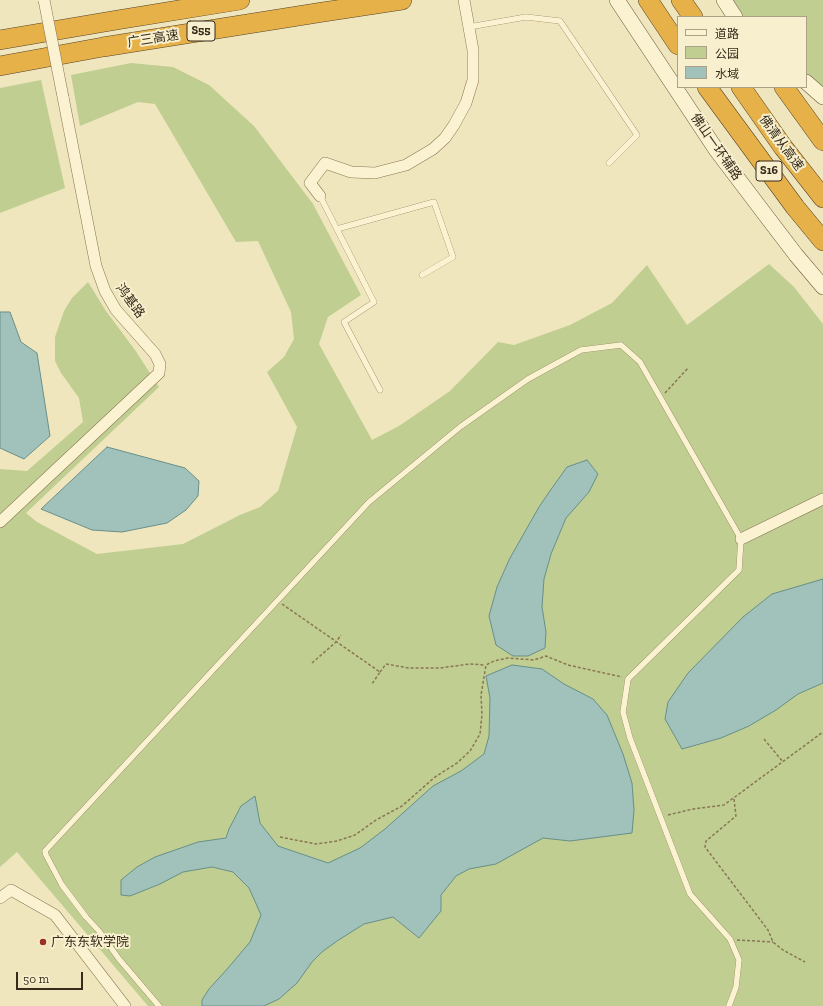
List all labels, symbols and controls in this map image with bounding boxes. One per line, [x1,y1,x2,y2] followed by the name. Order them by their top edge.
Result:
[677,16,807,88] legend
[187,21,215,41] road number: S55
[126,27,180,51] street label: 广三高速
[715,27,739,41] text: 道路
[715,47,739,61] text: 公园
[715,67,739,81] text: 水域
[687,111,745,183] street label: 佛山一环辅路
[756,112,806,174] street label: 佛清从高速
[756,161,782,181] road number: S16
[112,281,148,321] street label: 鸿基路
[51,934,129,950] place label: 广东东软学院
[38,937,48,947] marker: 广东东软学院
[18,964,85,990] scale bar
[23,972,49,986] text: 50 m

